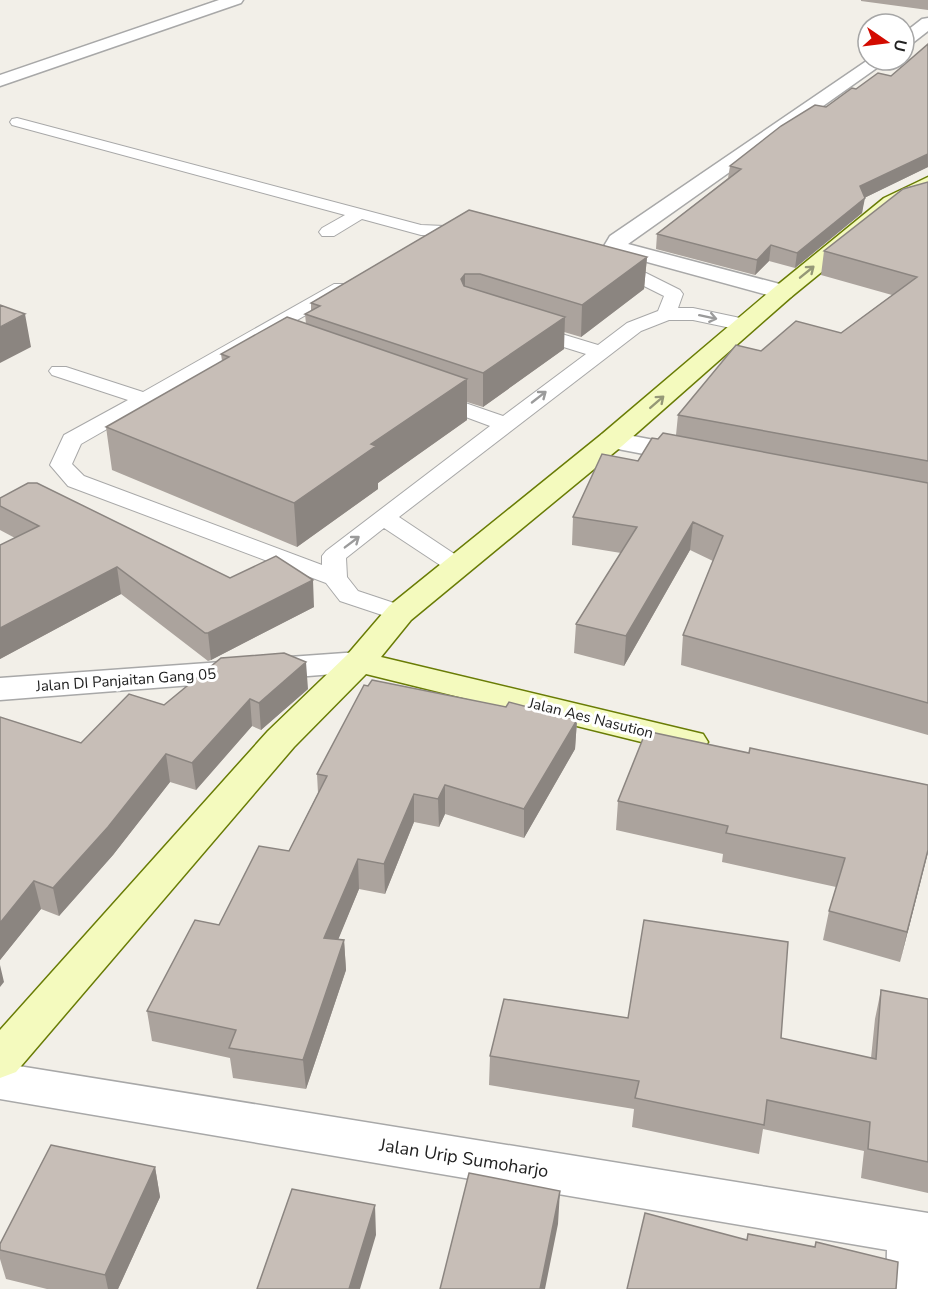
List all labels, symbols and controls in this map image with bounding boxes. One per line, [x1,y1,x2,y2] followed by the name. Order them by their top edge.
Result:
[856,12,916,72] north arrow
[887,37,912,54] text: U
[799,266,815,279] one-way arrow
[698,312,718,323] one-way arrow
[531,391,547,404] one-way arrow
[649,395,664,409] one-way arrow
[343,536,359,549] one-way arrow
[34,664,217,696] street label: Jalan DI Panjaitan Gang 05
[526,693,655,743] street label: Jalan Aes Nasution
[377,1133,550,1183] street label: Jalan Urip Sumoharjo

